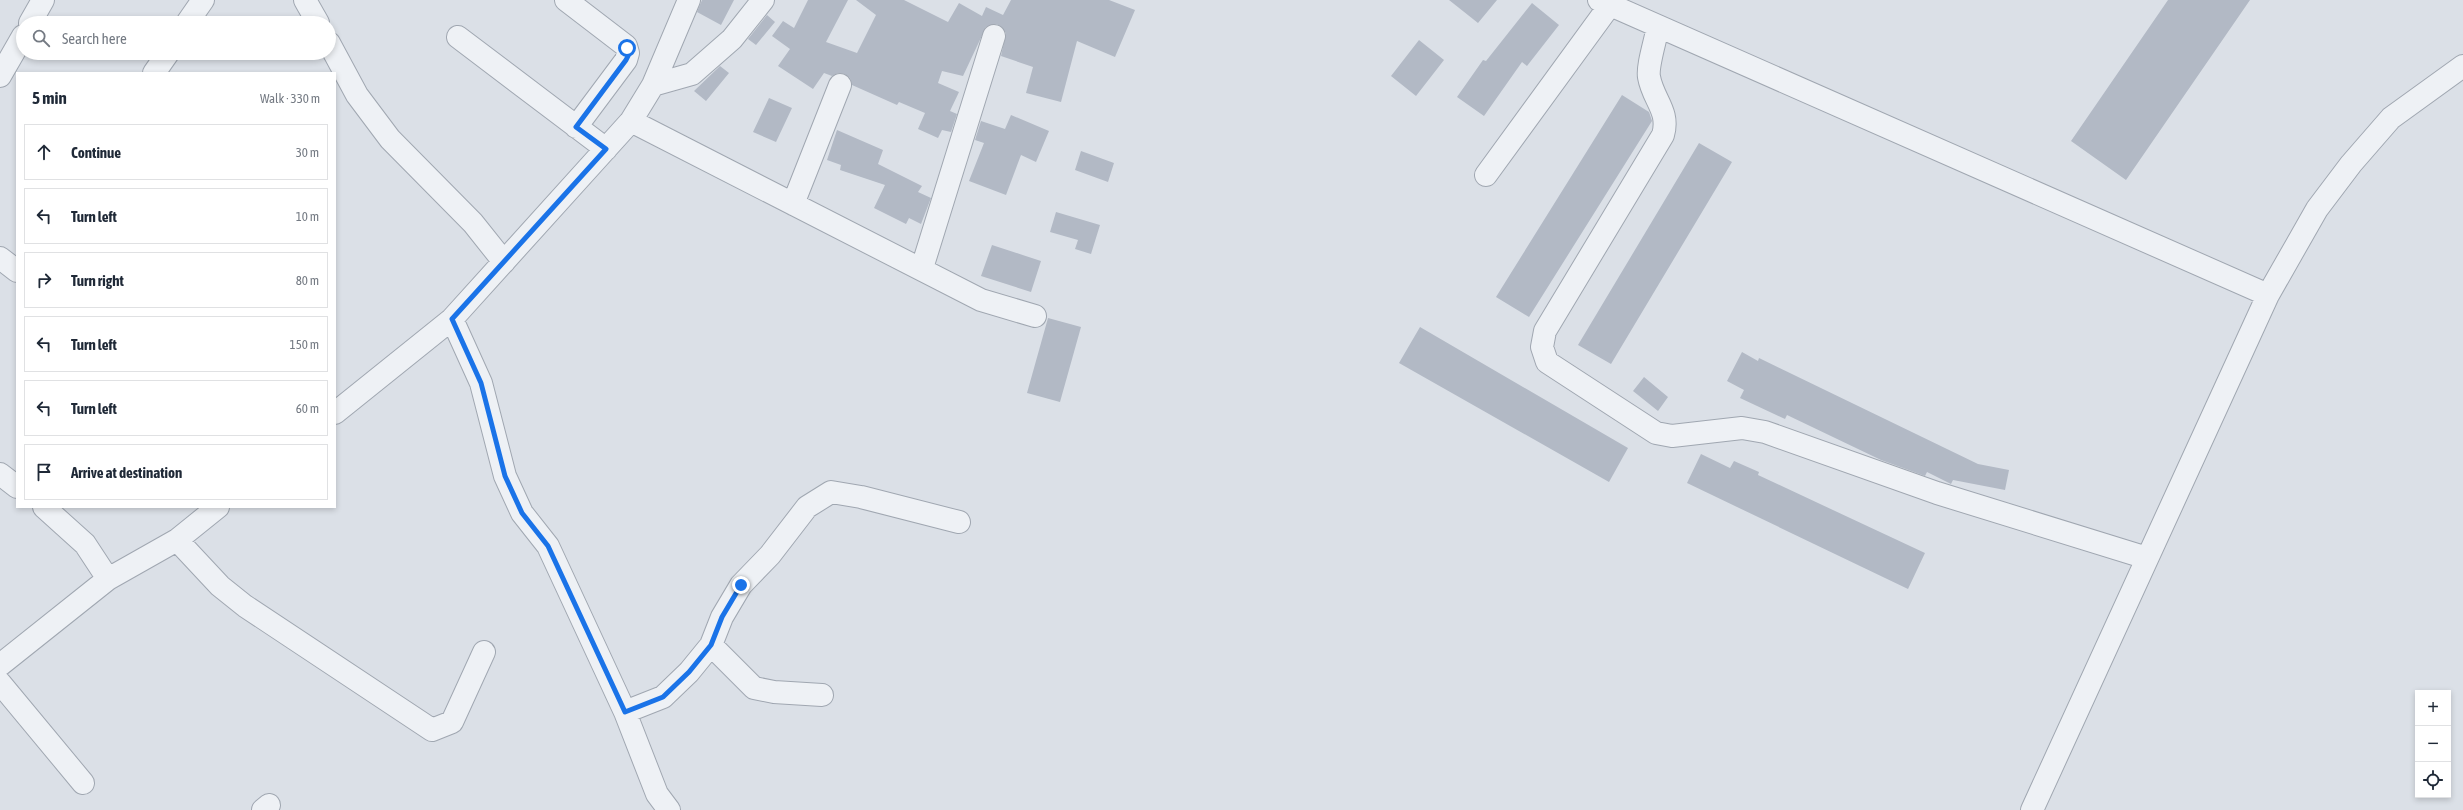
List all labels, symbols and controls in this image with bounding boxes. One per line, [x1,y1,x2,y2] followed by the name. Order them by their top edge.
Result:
[16,16,336,60] search box
[30,27,52,49] icon: search
[62,30,127,47] text: Search here
[618,39,636,57] route start
[32,88,67,108] text: 5 min
[260,91,320,106] text: Walk · 330 m
[33,141,55,163] icon: ahead
[71,144,121,161] text: Continue
[296,145,319,160] text: 30 m
[33,205,55,227] icon: left
[71,208,117,225] text: Turn left
[296,209,319,224] text: 10 m
[33,269,55,291] icon: right
[71,272,124,289] text: Turn right
[296,273,319,288] text: 80 m
[33,333,55,355] icon: left
[71,336,117,353] text: Turn left
[290,337,319,352] text: 150 m
[33,397,55,419] icon: left
[71,400,117,417] text: Turn left
[296,401,319,416] text: 60 m
[33,461,55,483] icon: arrive
[71,464,182,481] text: Arrive at destination
[732,576,750,594] route end
[2415,690,2451,798] map controls
[2415,690,2451,726] button: +
[2415,726,2451,762] button: −
[2415,762,2451,798] button: locate

